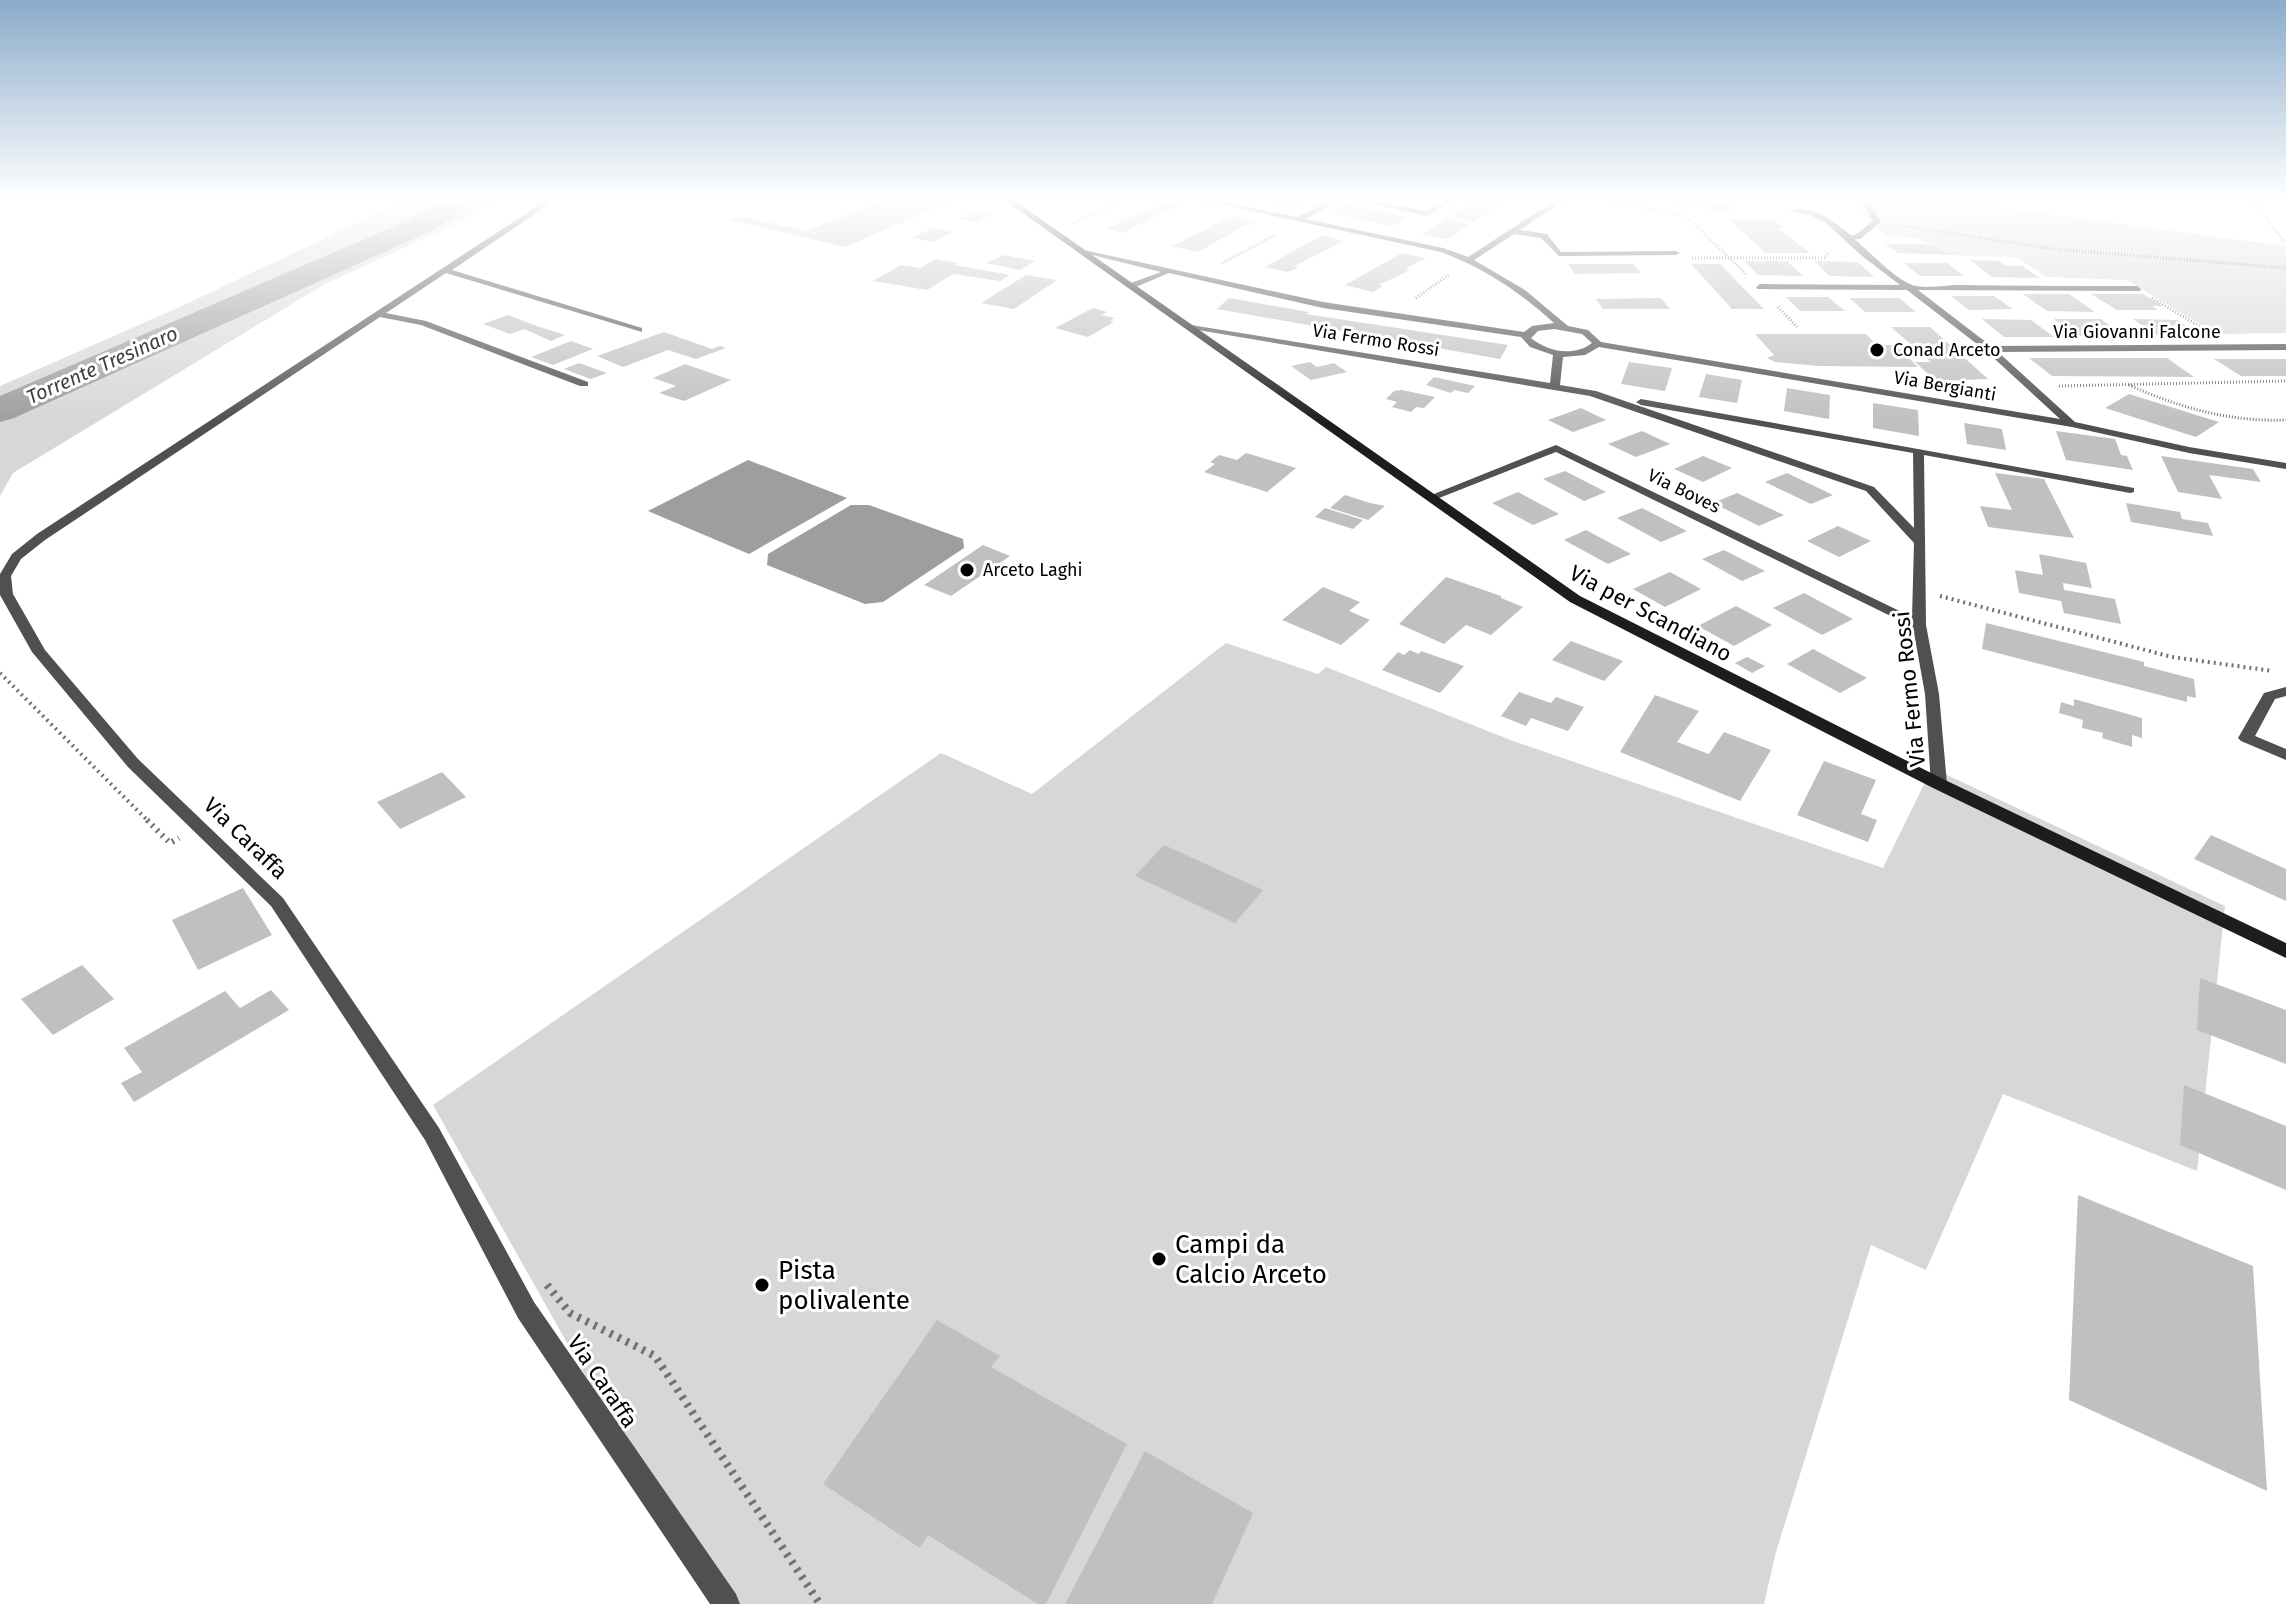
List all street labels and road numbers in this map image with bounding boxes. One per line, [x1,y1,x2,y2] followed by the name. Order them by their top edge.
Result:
[1311,319,1441,361] street label: Via Fermo Rossi
[2053,321,2221,343] street label: Via Giovanni Falcone
[1892,366,1998,406] street label: Via Bergianti
[1644,464,1724,518] street label: Via Boves
[1565,559,1736,668] street label: Via per Scandiano
[1888,610,1931,768] street label: Via Fermo Rossi
[198,792,293,885] street label: Via Caraffa
[562,1330,643,1433] street label: Via Caraffa

